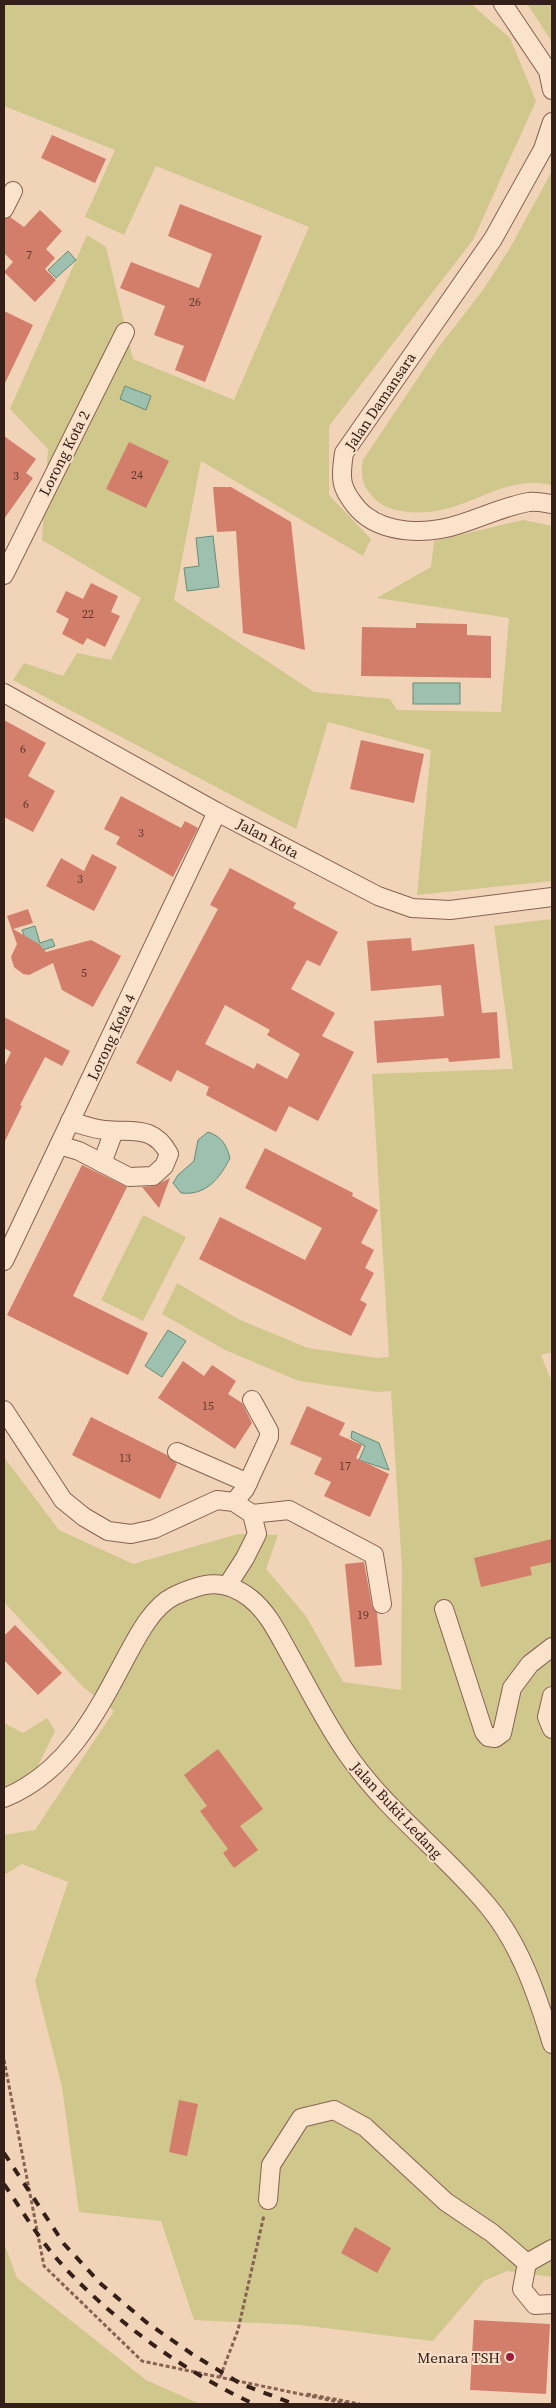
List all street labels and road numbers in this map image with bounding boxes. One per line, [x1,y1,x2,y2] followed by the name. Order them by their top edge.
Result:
[339,348,421,455] street label: Jalan Damansara
[33,407,95,499] street label: Lorong Kota 2
[232,812,303,863] street label: Jalan Kota
[82,990,140,1084] street label: Lorong Kota 4
[346,1756,448,1863] street label: Jalan Bukit Ledang

